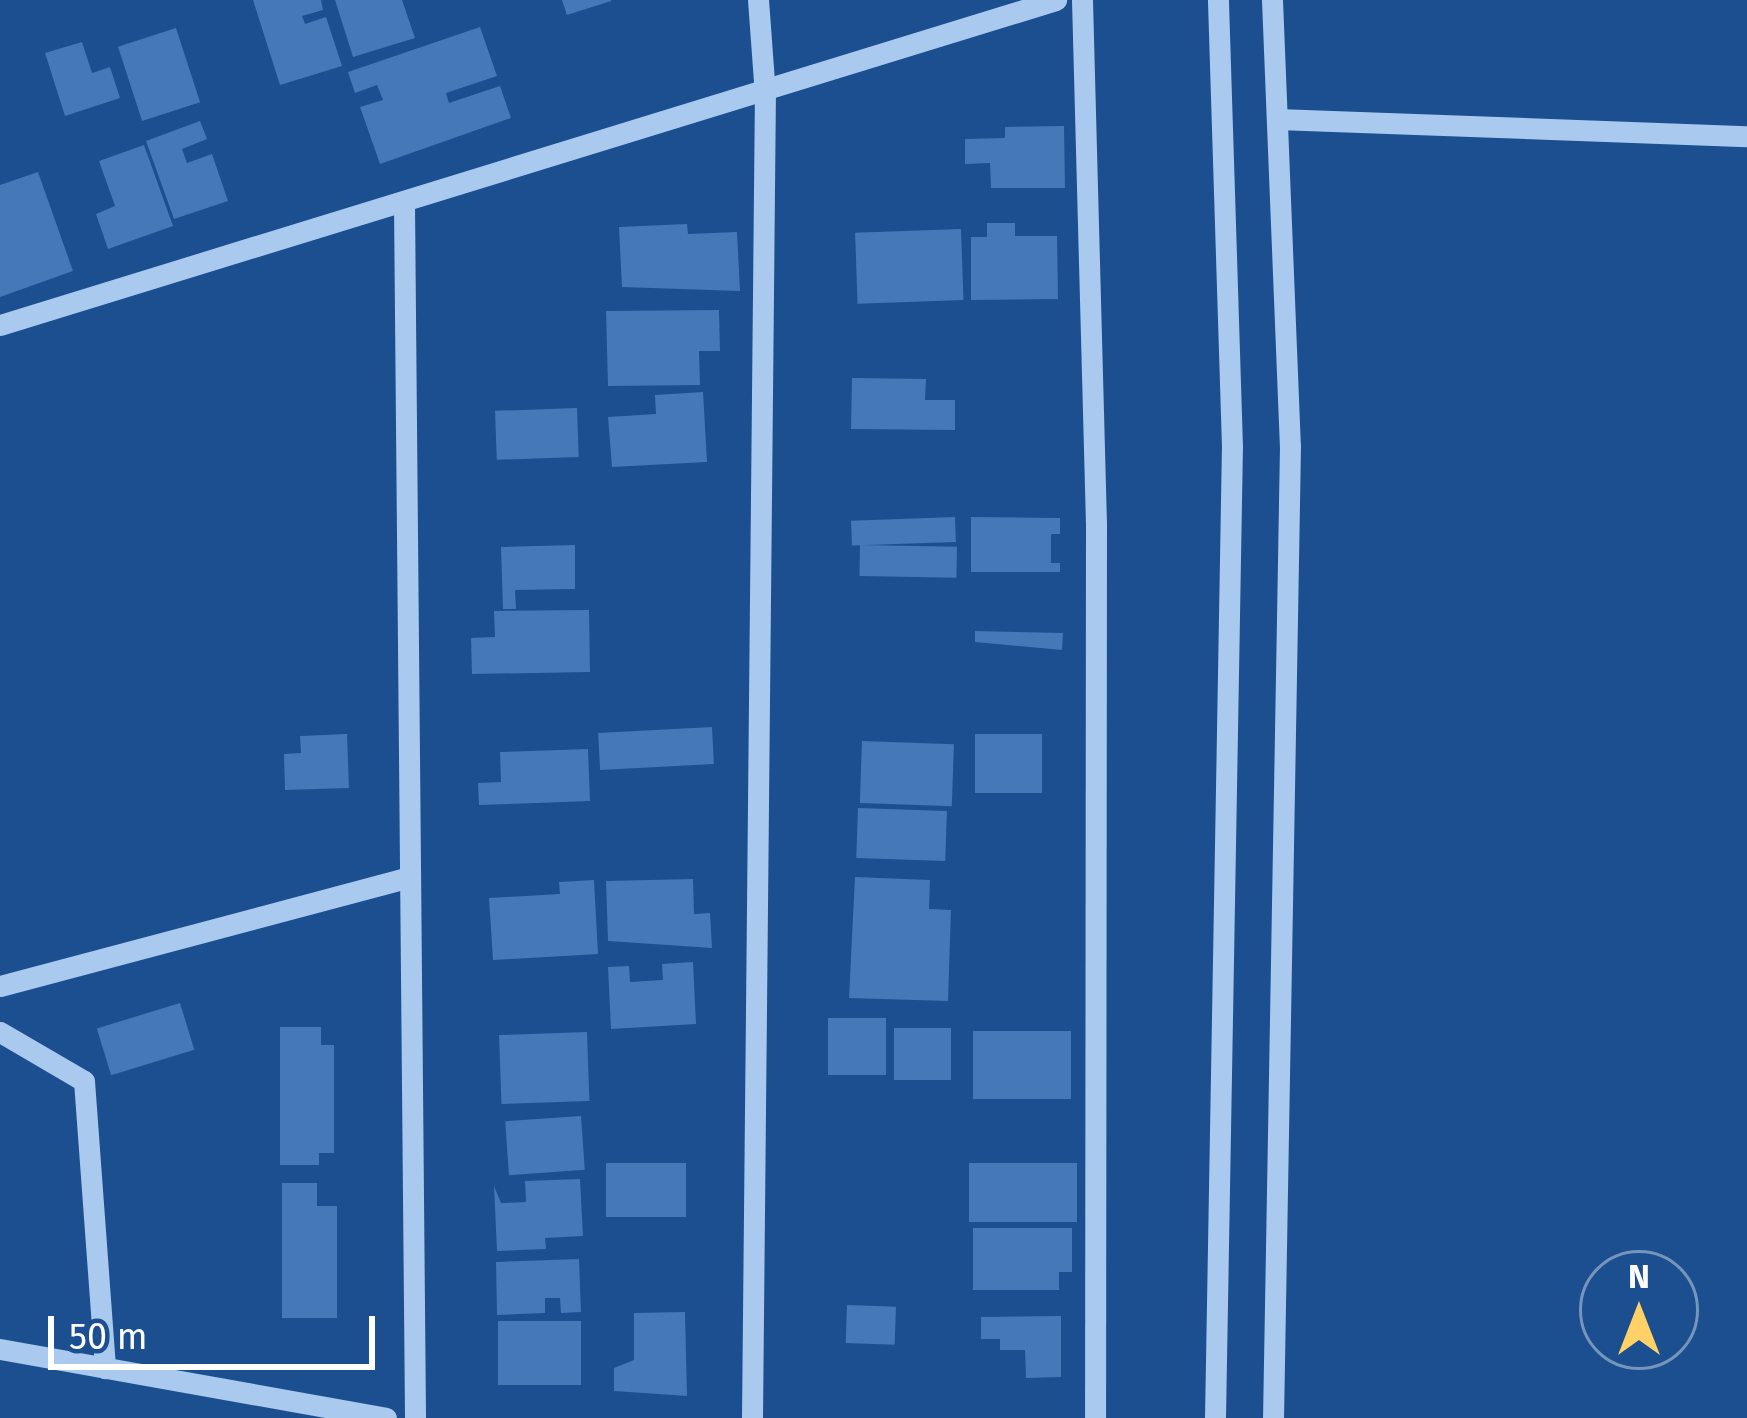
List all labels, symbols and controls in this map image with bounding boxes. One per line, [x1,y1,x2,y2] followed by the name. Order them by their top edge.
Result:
[1579,1250,1699,1370] north arrow
[1628,1257,1650,1297] text: N
[54,1292,381,1366] scale bar
[69,1315,148,1359] text: 50 m

